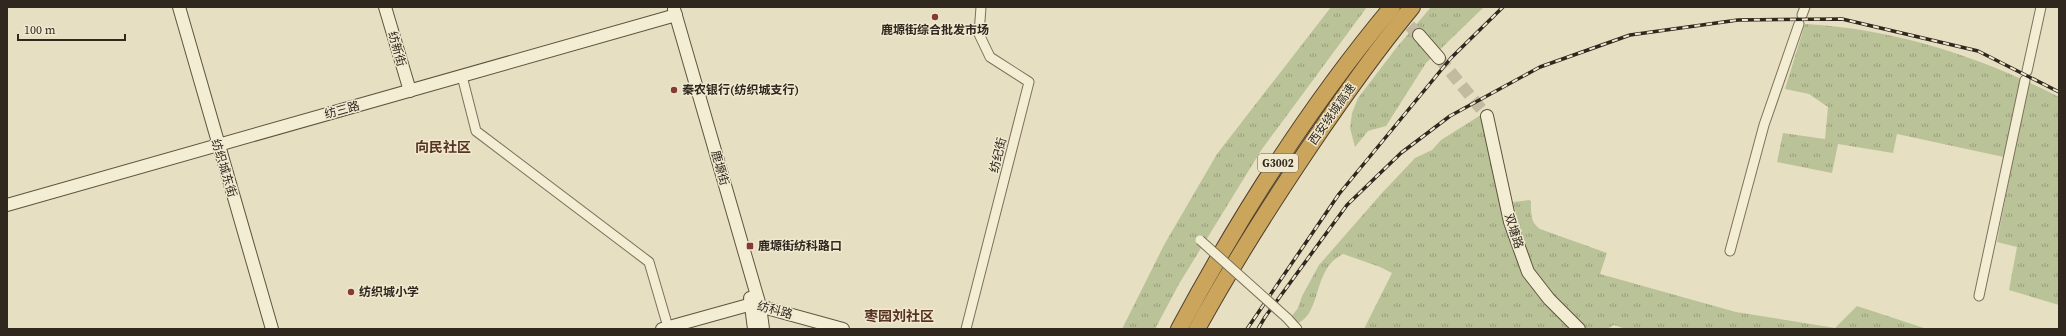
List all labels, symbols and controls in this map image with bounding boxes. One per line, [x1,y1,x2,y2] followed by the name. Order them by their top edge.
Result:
[930,12,940,22] marker: 鹿塬街综合批发市场
[18,16,125,42] scale bar
[24,22,56,38] text: 100 m
[881,22,989,38] place label: 鹿塬街综合批发市场
[384,29,410,69] street label: 纺新街
[1305,80,1359,148] street label: 西安绕城高速
[682,82,799,98] place label: 秦农银行(纺织城支行)
[669,85,679,95] marker: 秦农银行(纺织城支行)
[323,98,361,122] street label: 纺三路
[986,136,1010,174] street label: 纺纪街
[208,137,240,199] street label: 纺织城东街
[415,137,471,157] district label: 向民社区
[707,148,733,188] street label: 鹿塬街
[1258,154,1298,172] road number: G3002
[1501,211,1527,251] street label: 双塘路
[758,238,842,254] place label: 鹿塬街纺科路口
[745,241,755,251] marker: 鹿塬街纺科路口
[359,284,419,300] place label: 纺织城小学
[346,287,356,297] marker: 纺织城小学
[756,298,794,322] street label: 纺科路
[864,306,934,326] district label: 枣园刘社区

